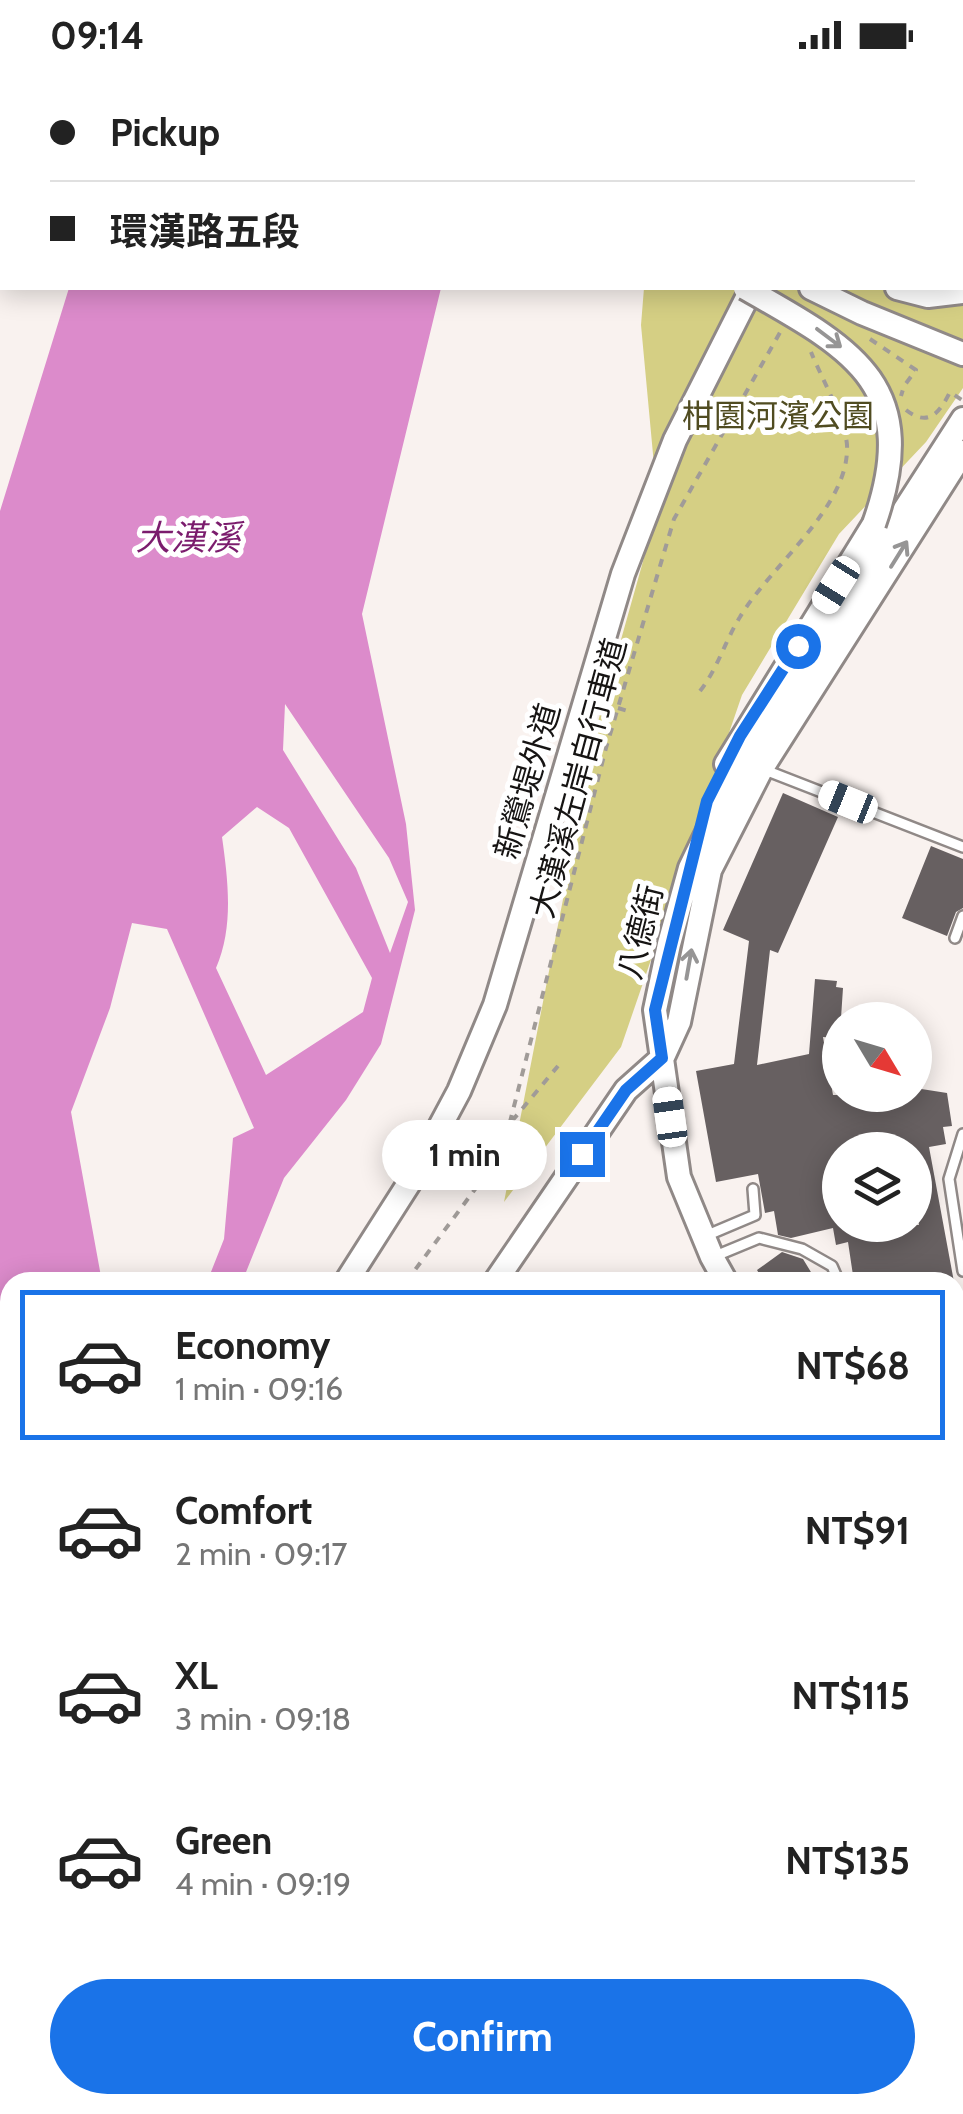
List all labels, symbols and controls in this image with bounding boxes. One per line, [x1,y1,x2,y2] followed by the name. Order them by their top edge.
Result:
[50,12,144,59] text: 09:14
[110,109,220,156] text: Pickup
[110,208,300,255] text: 環漢路五段
[814,327,842,348] one-way arrow
[682,396,874,435] park label: 柑園河濱公園
[135,516,245,559] water label: 大漢溪
[889,540,909,569] one-way arrow
[807,552,865,618] car
[776,624,821,669] route start
[522,634,634,922] street label: 大漢溪左岸自行車道
[486,699,568,863] street label: 新鶯堤外道
[815,777,881,827] car
[609,881,671,983] street label: 八德街
[681,949,700,981] one-way arrow
[822,1002,932,1112] north arrow
[822,1002,932,1242] map controls
[651,1085,689,1149] car
[382,1119,547,1189] callout: 1 min
[560,1132,605,1177] route end
[822,1132,932,1242] button: layers
[428,1135,501,1174] text: 1 min
[55,1320,145,1410] icon: car
[175,1322,330,1369] text: Economy
[796,1342,910,1389] text: NT$68
[175,1369,343,1408] text: 1 min · 09:16
[55,1485,145,1575] icon: car
[175,1487,312,1534] text: Comfort
[805,1507,910,1554] text: NT$91
[175,1534,347,1573] text: 2 min · 09:17
[55,1650,145,1740] icon: car
[175,1652,218,1699] text: XL
[792,1672,910,1719] text: NT$115
[175,1699,351,1738] text: 3 min · 09:18
[55,1815,145,1905] icon: car
[175,1817,272,1864] text: Green
[785,1837,910,1884] text: NT$135
[175,1864,351,1903] text: 4 min · 09:19
[50,1979,915,2094] button: Confirm

